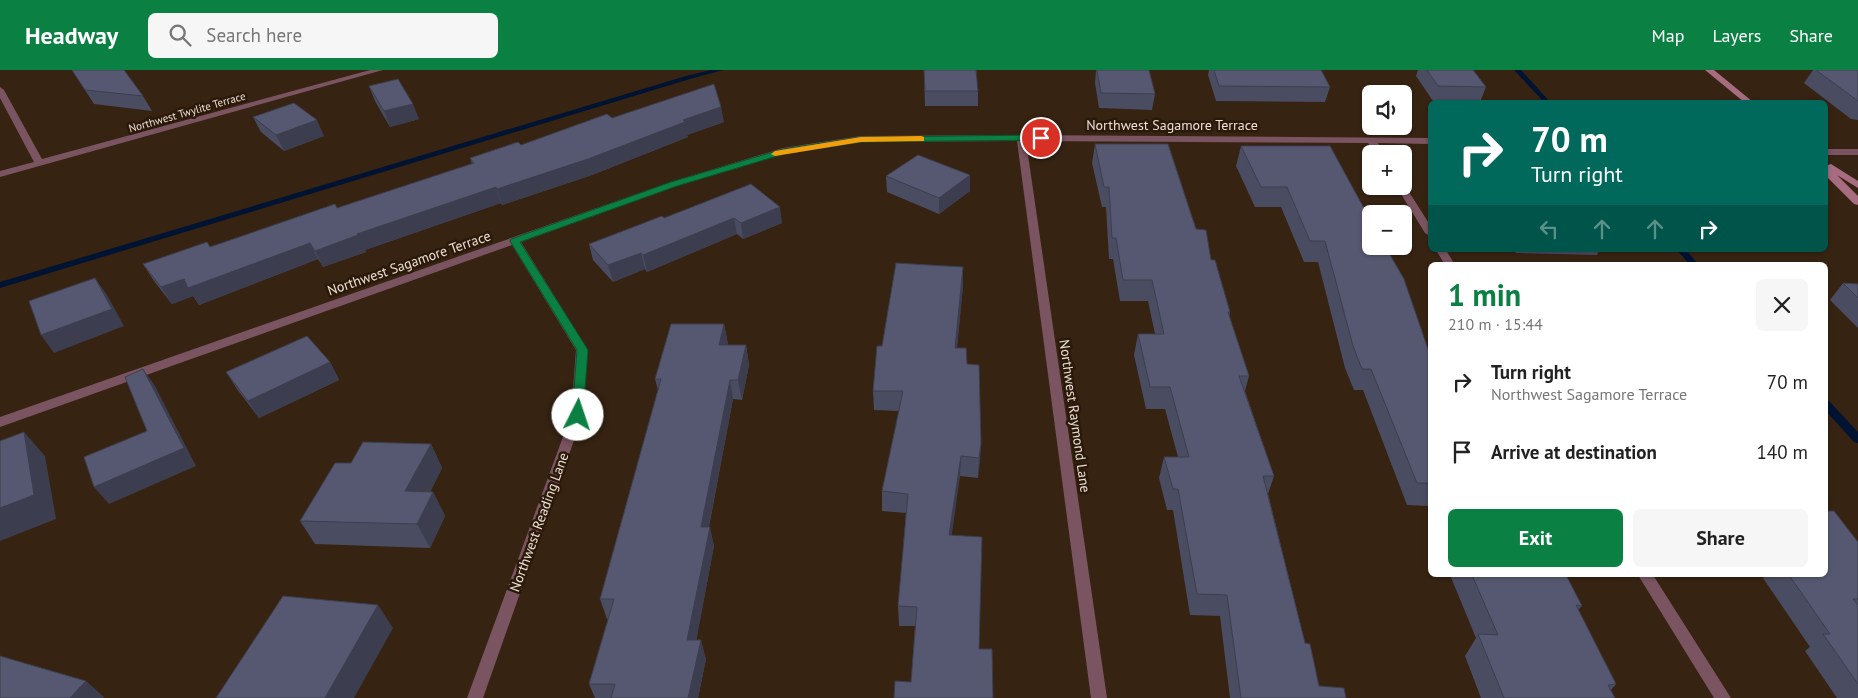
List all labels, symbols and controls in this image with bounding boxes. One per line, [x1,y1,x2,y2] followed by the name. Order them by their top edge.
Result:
[148,13,498,58] search box
[25,20,118,51] text: Headway
[166,21,194,49] icon: search
[206,23,302,47] text: Search here
[1652,24,1684,47] text: Map
[1712,24,1761,47] text: Layers
[1789,24,1833,47] text: Share
[1362,85,1412,255] map controls
[1362,85,1412,135] button: sound
[127,88,248,135] street label: Northwest Twylite Terrace
[1086,116,1258,134] street label: Northwest Sagamore Terrace
[1531,116,1608,162] text: 70 m
[1020,117,1062,159] pin
[1448,120,1513,185] icon: right
[1027,124,1055,152] icon: arrive
[1362,145,1412,195] button: +
[1531,160,1623,188] text: Turn right
[1362,205,1412,255] button: −
[1535,215,1563,243] icon: left
[1588,215,1616,243] icon: ahead
[1641,215,1669,243] icon: ahead
[1694,215,1722,243] icon: right
[325,227,493,299] street label: Northwest Sagamore Terrace
[1448,275,1521,314] text: 1 min
[1756,279,1808,331] button: close
[1448,314,1543,334] text: 210 m · 15:44
[1055,338,1095,494] street label: Northwest Raymond Lane
[1491,360,1571,384] text: Turn right
[1448,368,1476,396] icon: right
[1767,370,1808,394] text: 70 m
[1491,384,1687,404] text: Northwest Sagamore Terrace
[551,388,603,440] position arrow
[1448,438,1476,466] icon: arrive
[1491,440,1657,464] text: Arrive at destination
[1756,440,1808,464] text: 140 m
[505,450,573,594] street label: Northwest Reading Lane
[1448,509,1623,567] button: Exit
[1633,509,1808,567] button: Share

